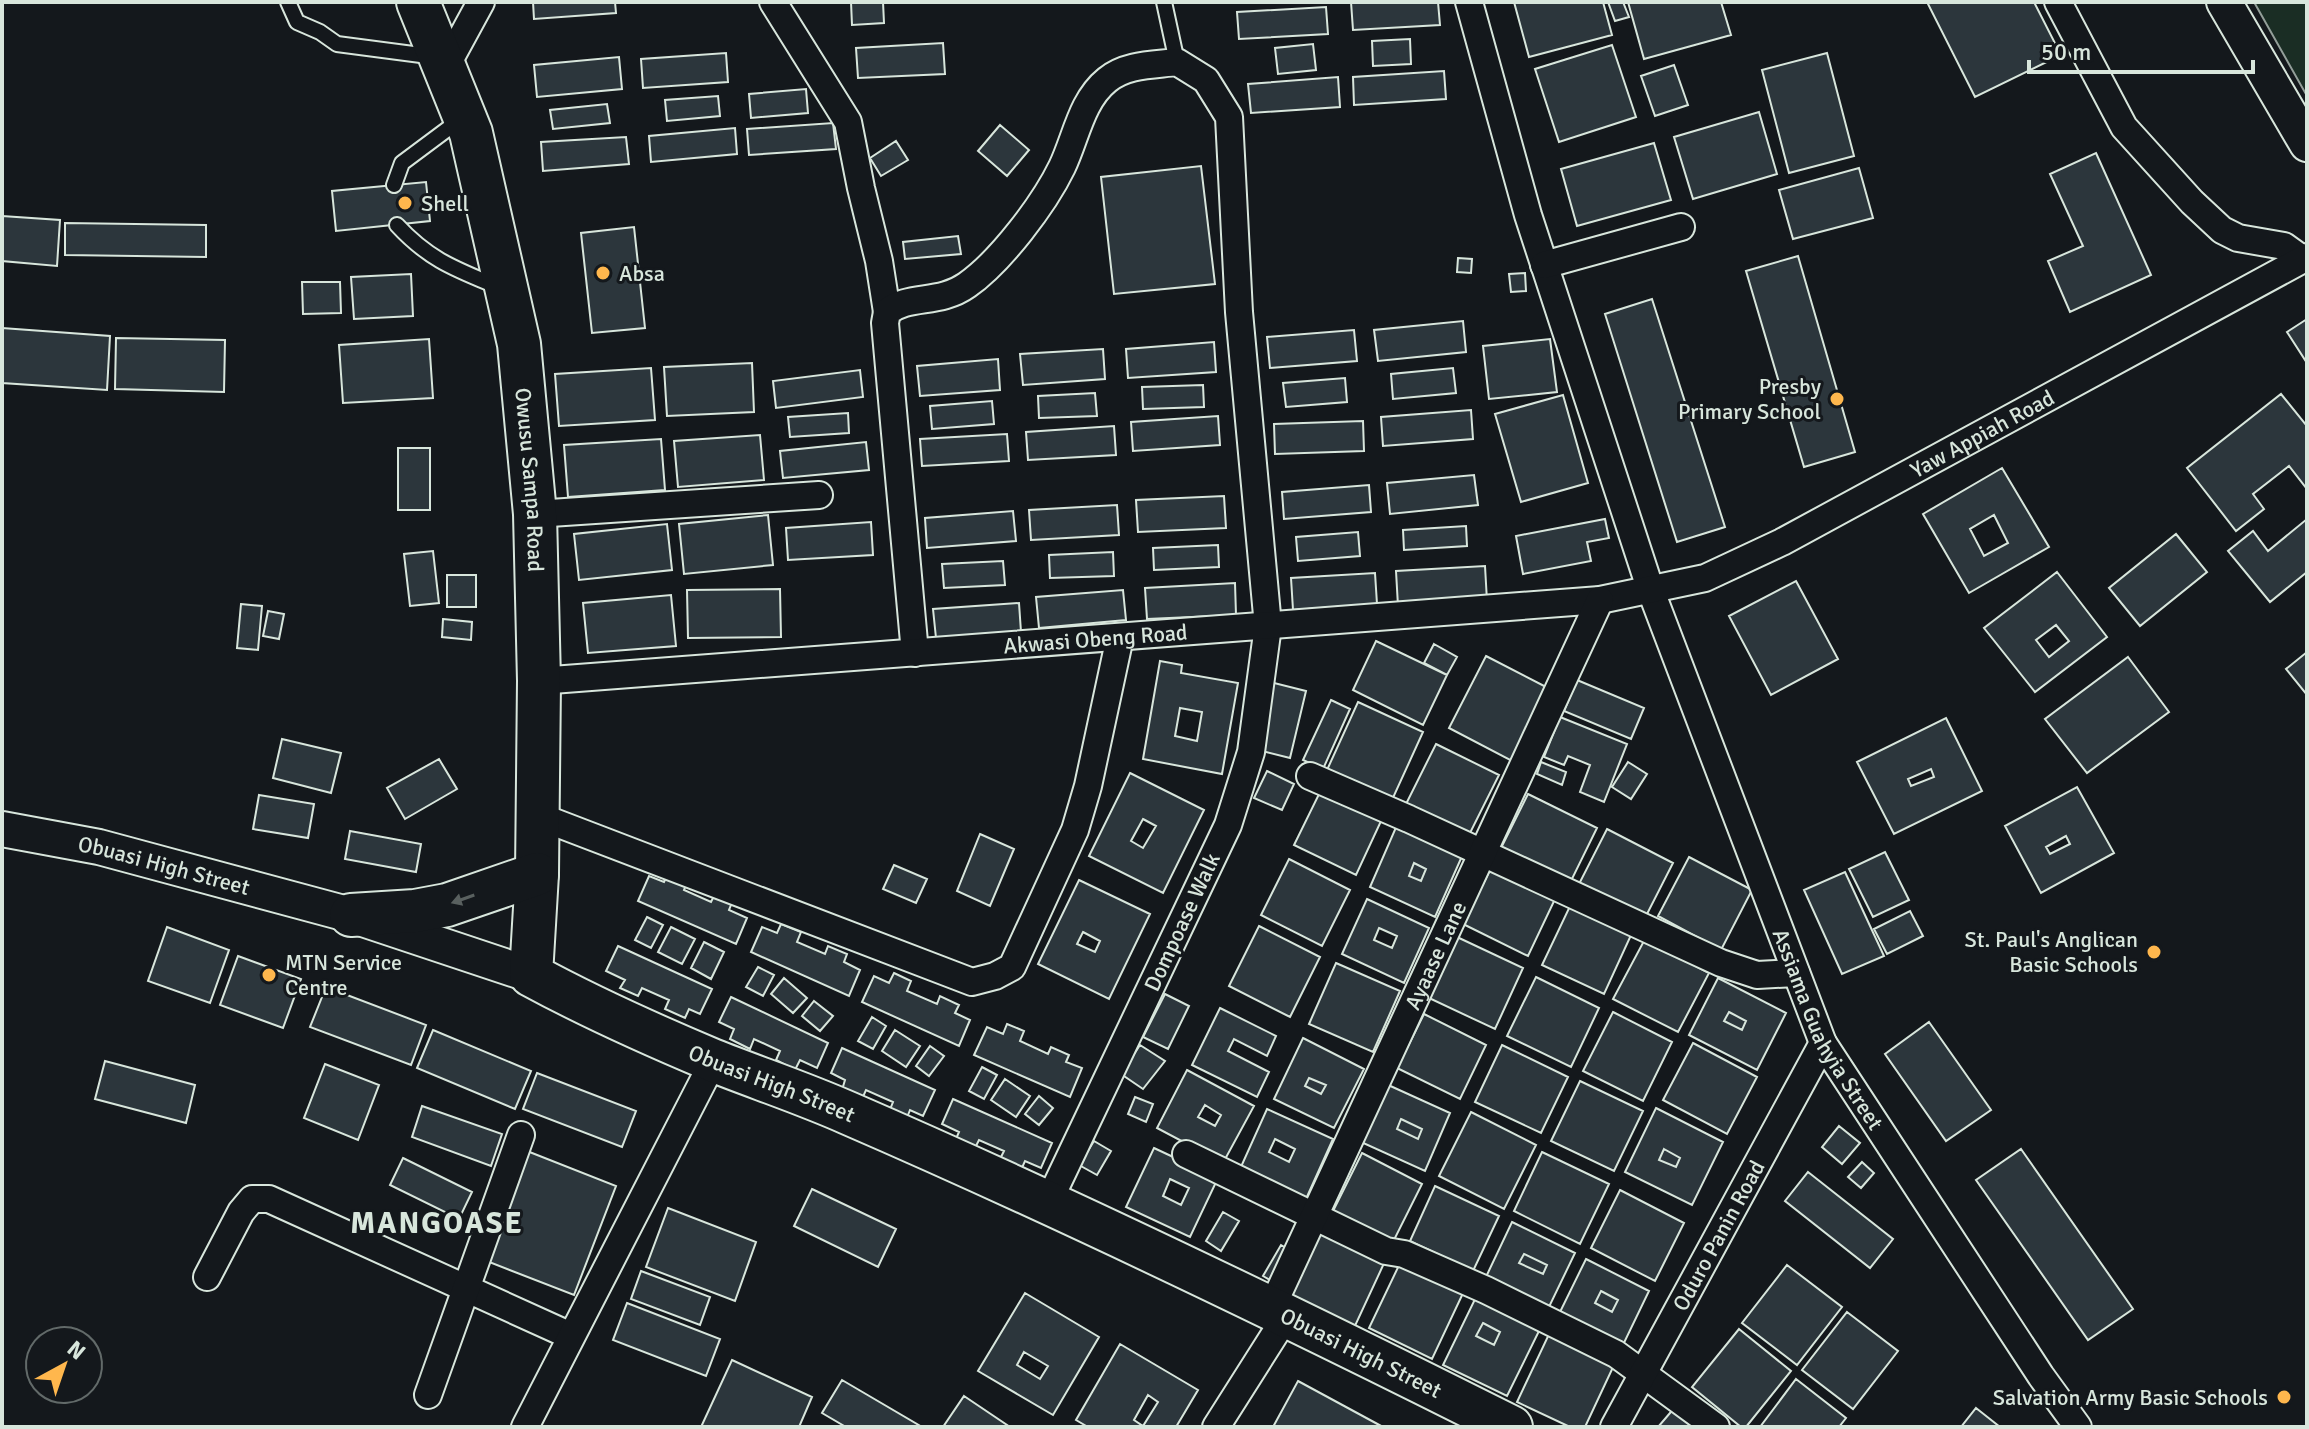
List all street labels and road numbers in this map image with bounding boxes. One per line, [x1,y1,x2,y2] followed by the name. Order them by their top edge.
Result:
[1905,383,2059,483] street label: Yaw Appiah Road
[510,386,550,572] street label: Owusu Sampa Road
[1002,618,1188,659] street label: Akwasi Obeng Road
[76,830,253,901] street label: Obuasi High Street
[1138,849,1226,995] street label: Dompoase Walk
[1398,897,1472,1014] street label: Ayaase Lane
[1767,925,1890,1135] street label: Assiama Guahyia Street
[685,1038,860,1128] street label: Obuasi High Street
[1666,1156,1770,1315] street label: Oduro Panin Road
[1276,1301,1446,1404] street label: Obuasi High Street

